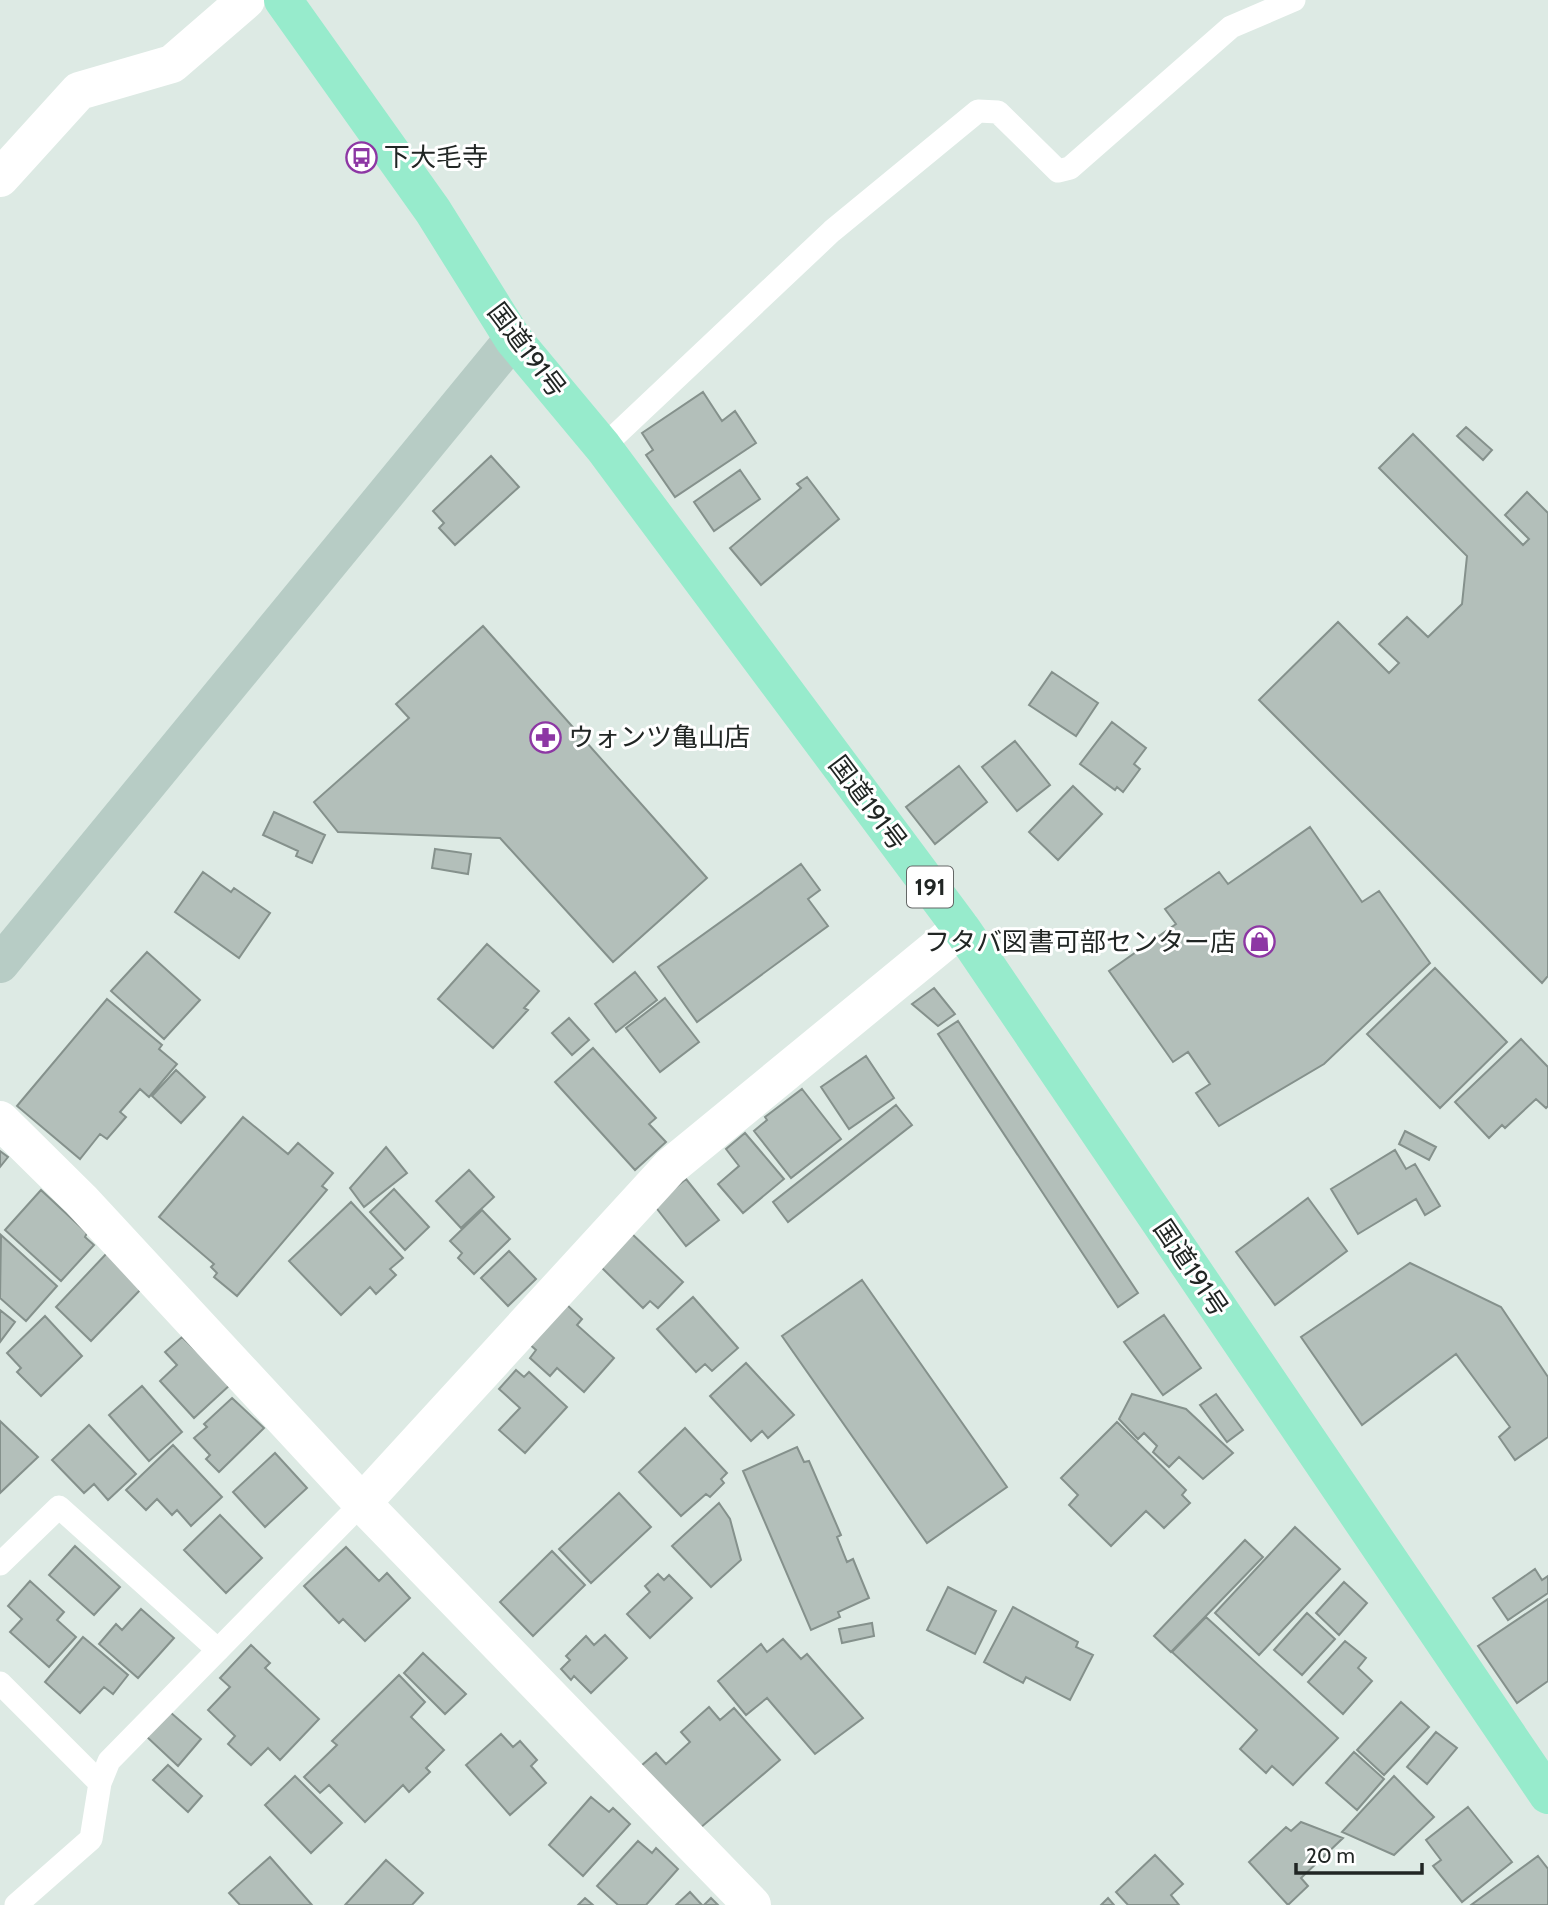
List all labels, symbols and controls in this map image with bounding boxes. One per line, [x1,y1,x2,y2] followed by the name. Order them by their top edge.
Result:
[344,140,378,174] bus stop icon: 下大毛寺
[384,141,488,173] place label: 下大毛寺
[481,297,573,403] street label: 国道191号
[528,720,562,754] pharmacy icon: ウォンツ亀山店
[568,721,750,753] place label: ウォンツ亀山店
[822,750,914,856] street label: 国道191号
[907,866,953,908] road number: 191
[1242,925,1276,959] shop icon: フタバ図書可部センター店
[924,926,1236,958] place label: フタバ図書可部センター店
[1147,1214,1235,1322] street label: 国道191号
[1296,1832,1422,1876] scale bar
[1306,1843,1355,1868] text: 20 m

